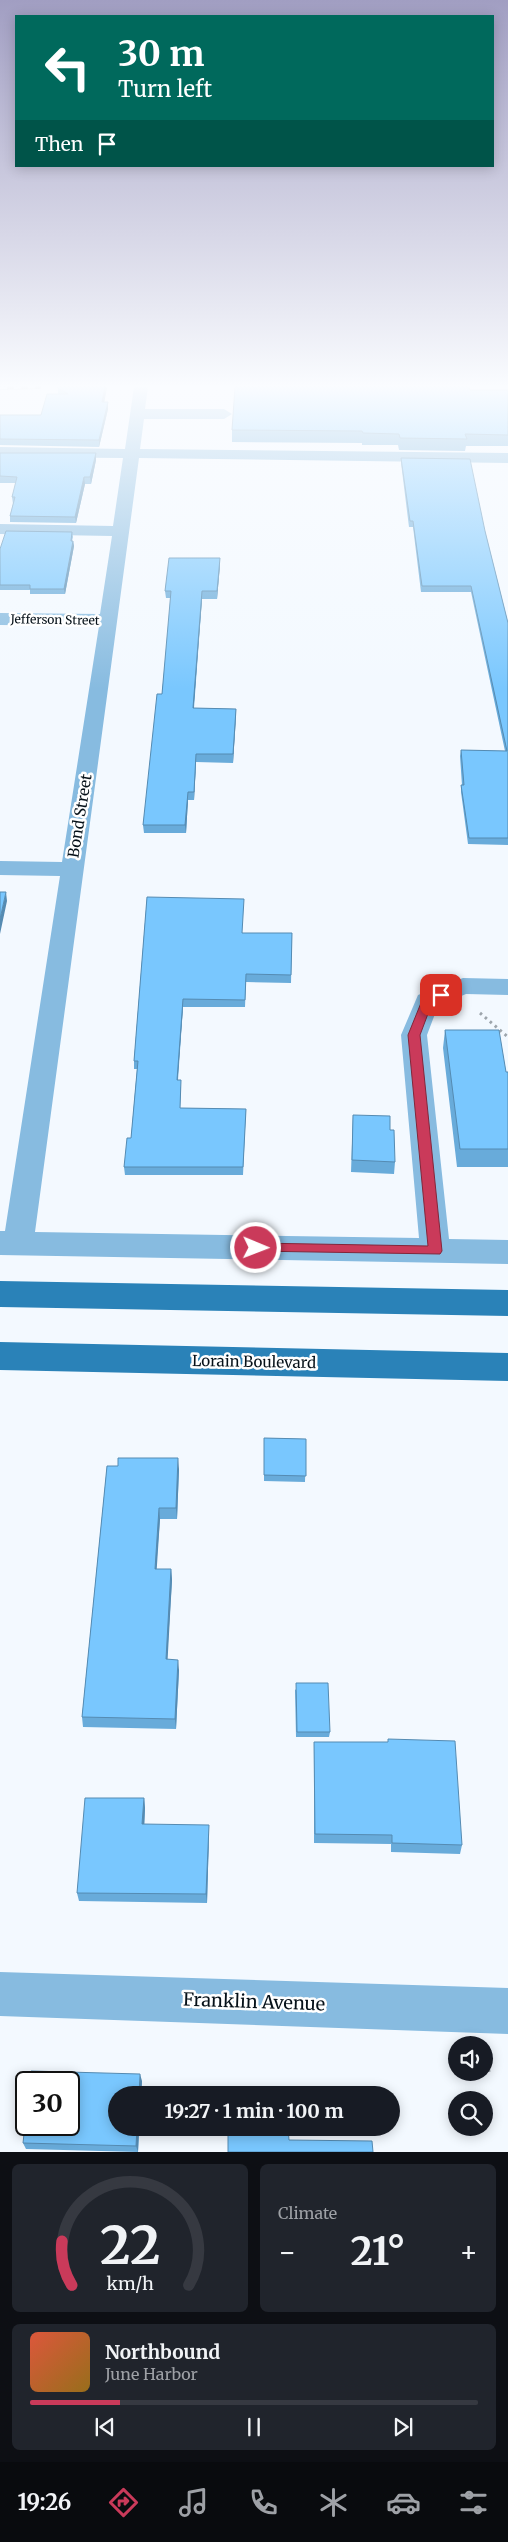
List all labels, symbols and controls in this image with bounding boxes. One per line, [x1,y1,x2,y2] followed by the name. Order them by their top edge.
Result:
[118,32,204,76] text: 30 m
[35,35,100,100] icon: left
[118,75,212,103] text: Turn left
[93,130,121,158] icon: arrive
[35,132,83,156] text: Then
[9,611,100,628] street label: Jefferson Street
[64,772,96,859] street label: Bond Street
[420,974,462,1016] pin
[427,981,455,1009] icon: arrive
[229,1221,281,1273] position arrow
[192,1351,316,1372] street label: Lorain Boulevard
[183,1988,325,2015] street label: Franklin Avenue
[448,2036,493,2136] map controls
[448,2036,493,2081] button: sound
[15,2071,80,2136] speed limit sign: 30
[448,2091,493,2136] button: search
[164,2099,344,2123] text: 19:27 · 1 min · 100 m
[278,2203,337,2223] text: Climate
[100,2213,160,2278] text: 22
[351,2228,405,2275] text: 21°
[278,2234,297,2270] text: −
[459,2234,478,2270] text: +
[106,2272,154,2295] text: km/h
[105,2340,220,2364] text: Northbound
[105,2364,198,2384] text: June Harbor
[91,2413,119,2441] icon: previous
[240,2413,268,2441] icon: pause
[389,2413,417,2441] icon: next
[106,2485,141,2520] icon: directions
[176,2485,211,2520] icon: music
[246,2485,281,2520] icon: phone
[316,2485,351,2520] icon: climate
[386,2485,421,2520] icon: car
[456,2485,491,2520] icon: filters
[17,2488,71,2516] text: 19:26

